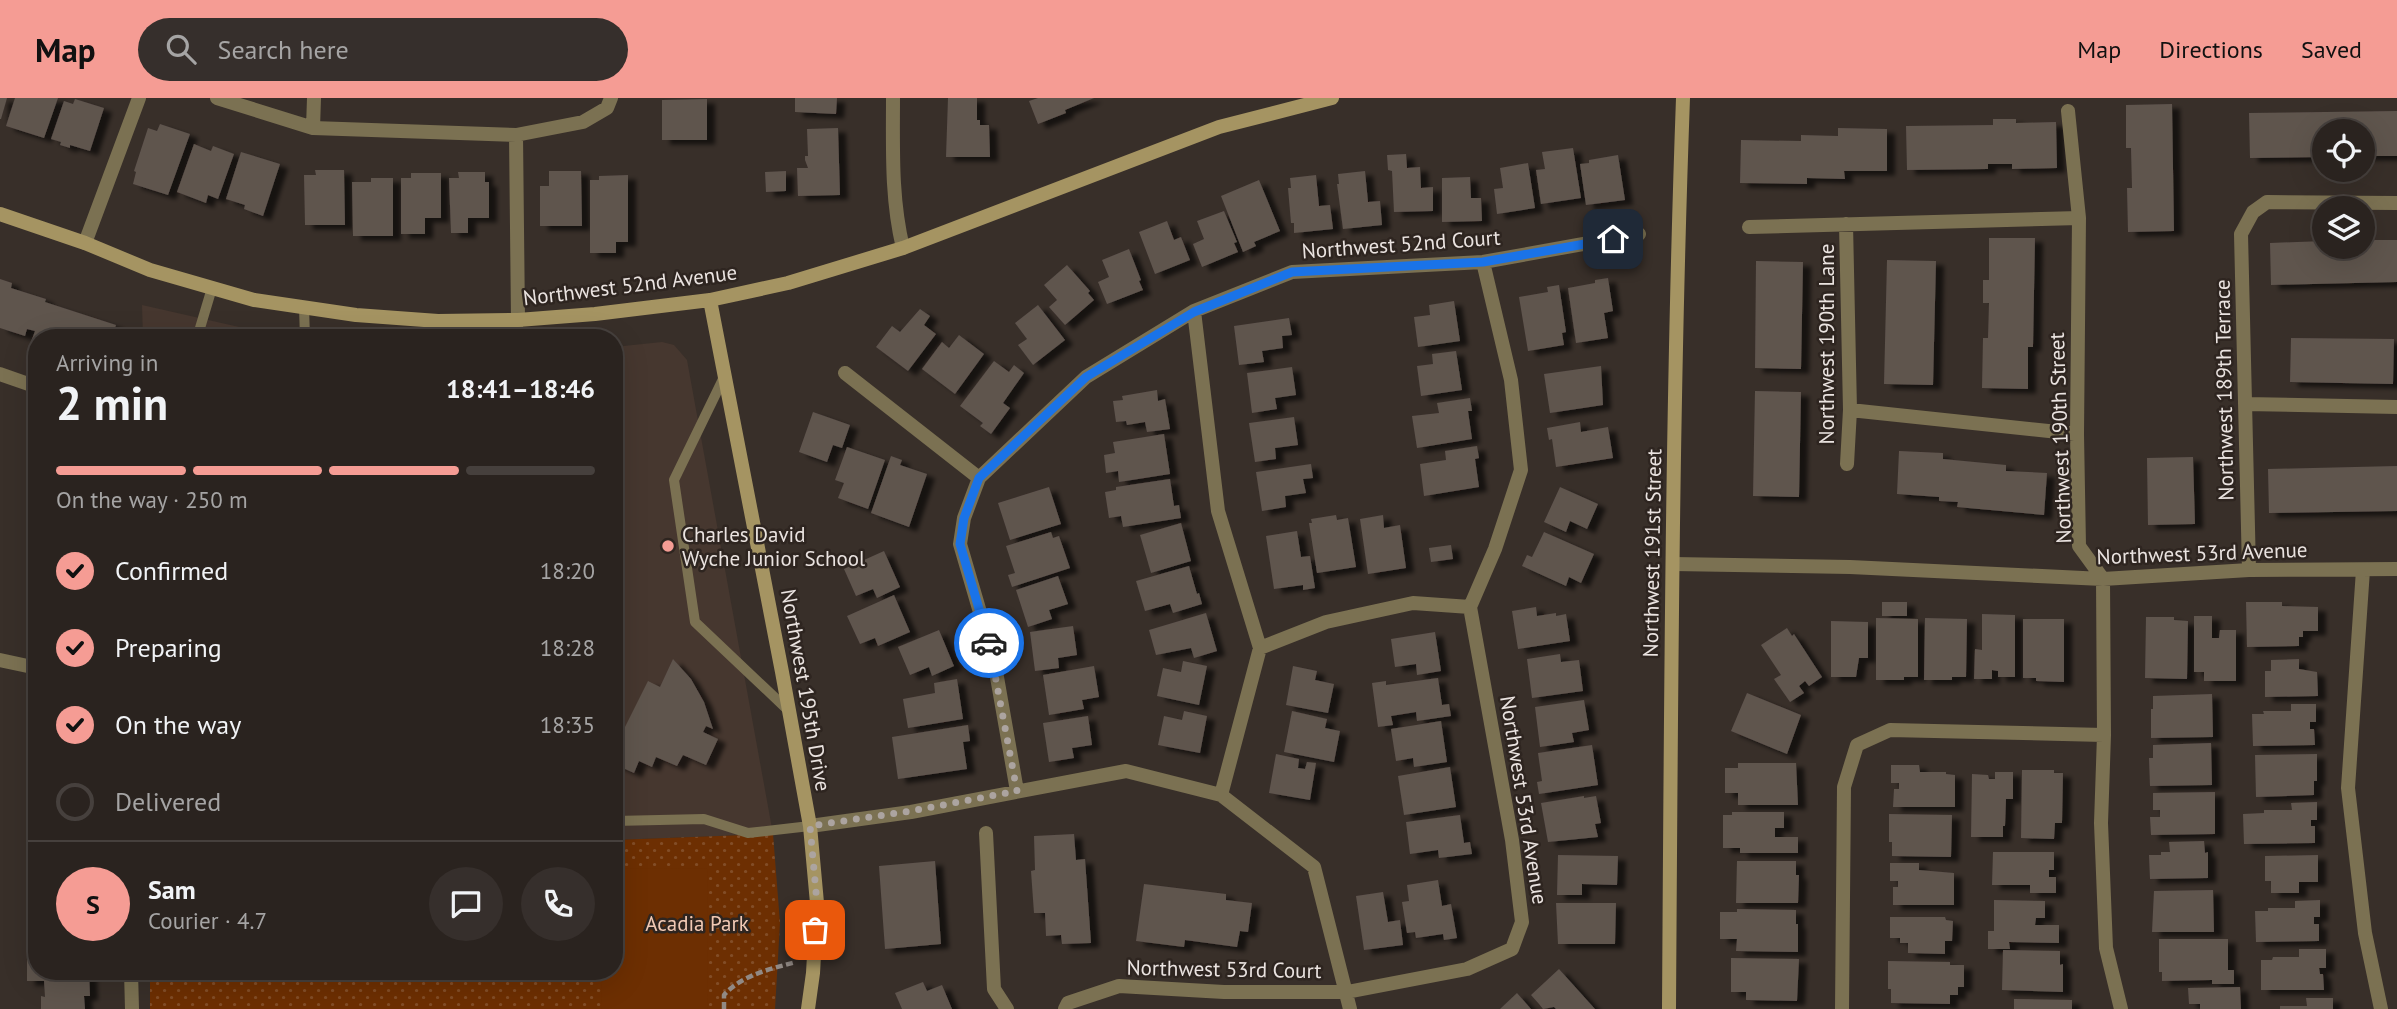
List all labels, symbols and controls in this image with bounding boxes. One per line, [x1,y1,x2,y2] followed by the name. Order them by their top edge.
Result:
[138,18,628,81] search box
[35,28,96,71] text: Map
[162,30,200,68] icon: search
[218,33,349,66] text: Search here
[2077,34,2121,65] text: Map
[2159,34,2263,65] text: Directions
[2301,34,2362,65] text: Saved
[2312,119,2375,259] map controls
[2312,119,2375,182] button: locate
[2312,196,2375,259] button: layers
[1583,209,1643,269] pin
[1594,220,1632,258] icon: home
[1301,224,1501,264] street label: Northwest 52nd Court
[1813,244,1840,444] street label: Northwest 190th Lane
[521,258,739,312] street label: Northwest 52nd Avenue
[2209,279,2239,501] street label: Northwest 189th Terrace
[2043,332,2077,544] street label: Northwest 190th Street
[56,348,158,377] text: Arriving in
[446,372,595,405] text: 18:41–18:46
[56,373,168,433] text: 2 min
[1637,448,1667,658] street label: Northwest 191st Street
[56,485,248,514] text: On the way · 250 m
[682,521,865,572] place label: Charles David Wyche Junior School
[2096,536,2308,570] street label: Northwest 53rd Avenue
[660,538,676,554] marker: Charles David Wyche Junior School
[56,552,94,590] icon: check
[115,554,228,587] text: Confirmed
[540,556,595,585] text: 18:20
[775,587,837,793] street label: Northwest 195th Drive
[954,608,1024,678] courier
[970,624,1008,662] icon: car
[56,629,94,667] icon: check
[115,631,222,664] text: Preparing
[540,633,595,662] text: 18:28
[1494,694,1554,906] street label: Northwest 53rd Avenue
[56,706,94,744] icon: check
[115,708,241,741] text: On the way
[540,710,595,739] text: 18:35
[115,785,221,818] text: Delivered
[429,867,503,941] button: chat
[521,867,595,941] button: phone
[148,873,196,906] text: Sam
[86,888,100,921] text: S
[785,900,845,960] pin
[148,906,267,935] text: Courier · 4.7
[645,910,749,937] park label: Acadia Park
[796,911,834,949] icon: bag
[1126,954,1322,984] street label: Northwest 53rd Court

